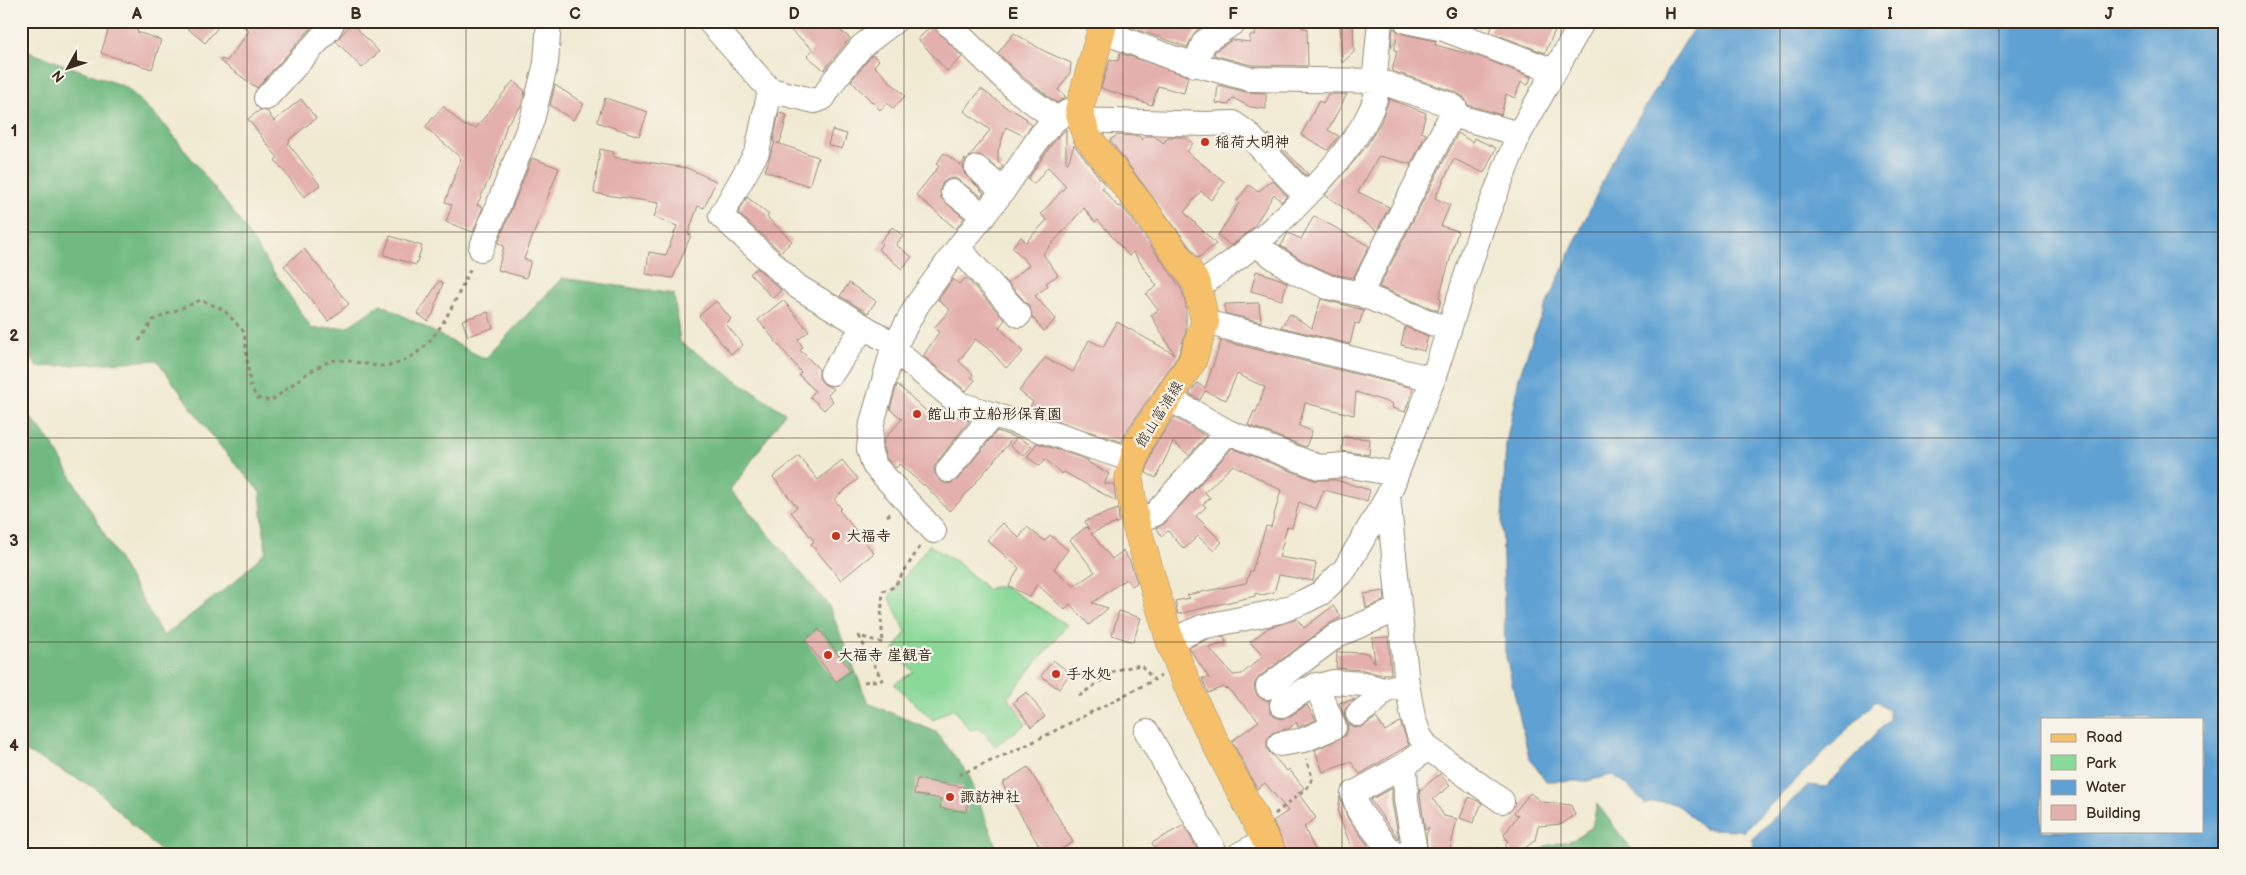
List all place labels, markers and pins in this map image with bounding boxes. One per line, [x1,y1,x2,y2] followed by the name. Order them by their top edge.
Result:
[1215,133,1290,152] place label: 稲荷大明神
[1199,136,1211,148] marker: 稲荷大明神
[927,405,1062,424] place label: 館山市立船形保育園
[911,408,923,420] marker: 館山市立船形保育園
[846,527,891,546] place label: 大福寺
[830,530,842,542] marker: 大福寺
[838,646,932,665] place label: 大福寺 崖観音
[822,649,834,661] marker: 大福寺 崖観音
[1066,665,1112,684] place label: 手水処
[1050,668,1062,680] marker: 手水処
[960,788,1020,807] place label: 諏訪神社
[944,791,956,803] marker: 諏訪神社

